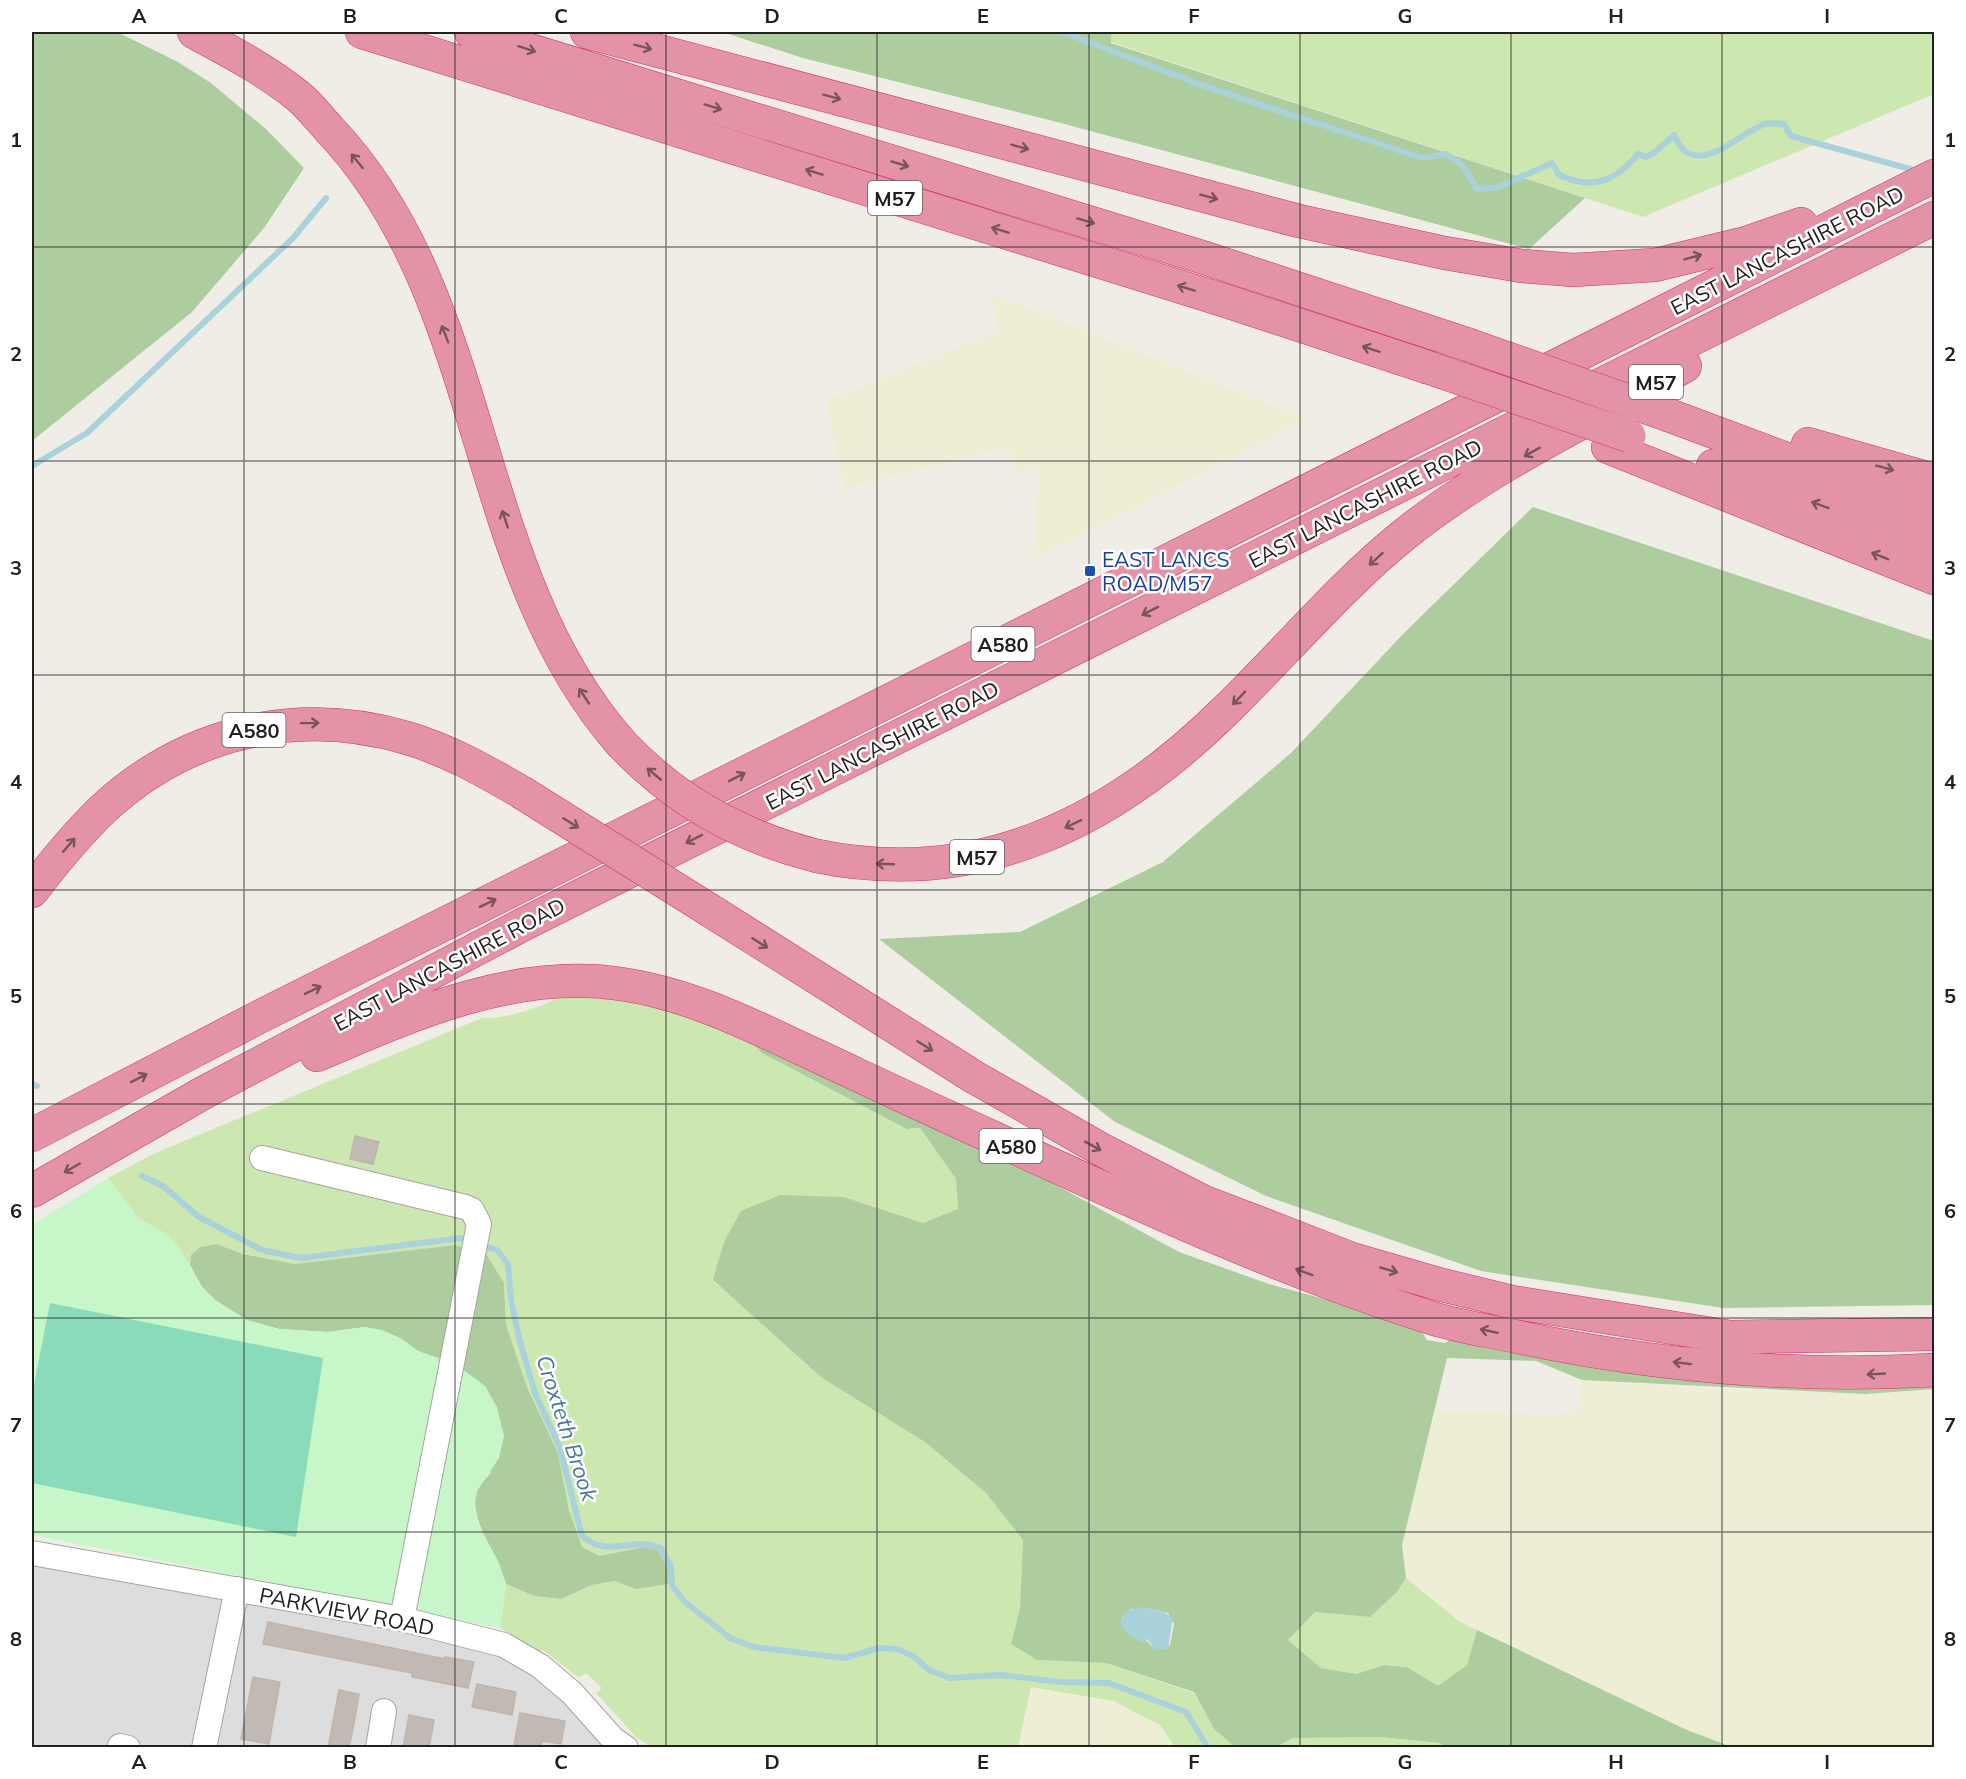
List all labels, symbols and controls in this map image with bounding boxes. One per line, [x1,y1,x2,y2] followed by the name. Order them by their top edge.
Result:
[132,3,147,28] text: A
[343,3,357,28] text: B
[554,3,568,28] text: C
[764,3,780,28] text: D
[977,3,989,28] text: E
[1188,3,1200,28] text: F
[1398,3,1412,28] text: G
[1608,3,1624,28] text: H
[1824,3,1830,28] text: I
[633,41,652,53] one-way arrow
[517,44,536,55] one-way arrow
[822,91,841,103] one-way arrow
[703,102,722,113] one-way arrow
[10,127,22,152] text: 1
[1944,127,1956,152] text: 1
[1010,141,1029,153] one-way arrow
[350,153,363,169] one-way arrow
[890,159,909,170] one-way arrow
[805,166,824,177] one-way arrow
[1666,180,1908,320] street label: EAST LANCASHIRE ROAD
[868,181,922,215] road number: M57
[1199,192,1218,203] one-way arrow
[1076,216,1095,227] one-way arrow
[991,224,1010,235] one-way arrow
[1683,251,1702,263] one-way arrow
[1177,282,1196,293] one-way arrow
[439,325,450,343] one-way arrow
[10,341,22,366] text: 2
[1944,341,1956,366] text: 2
[1362,342,1381,353] one-way arrow
[1629,365,1683,399] road number: M57
[1244,433,1486,573] street label: EAST LANCASHIRE ROAD
[1524,446,1541,458] one-way arrow
[1876,462,1895,474] one-way arrow
[1811,498,1830,509] one-way arrow
[499,510,510,529] one-way arrow
[1102,546,1230,596] place label: EAST LANCS ROAD/M57
[1871,550,1890,561] one-way arrow
[1369,552,1384,566] one-way arrow
[10,555,22,580] text: 3
[1944,555,1956,580] text: 3
[1083,564,1097,578] marker: EAST LANCS ROAD/M57
[1141,605,1159,617] one-way arrow
[972,627,1034,661] road number: A580
[761,675,1003,815] street label: EAST LANCASHIRE ROAD
[578,688,591,705] one-way arrow
[1232,690,1246,705] one-way arrow
[222,713,286,747] road number: A580
[299,717,319,729] one-way arrow
[647,767,662,781] one-way arrow
[10,769,22,794] text: 4
[1944,769,1956,794] text: 4
[728,771,746,783] one-way arrow
[562,818,579,830] one-way arrow
[1065,819,1083,830] one-way arrow
[685,834,703,845] one-way arrow
[62,837,75,853] one-way arrow
[950,840,1004,874] road number: M57
[875,859,895,870] one-way arrow
[329,892,569,1036] street label: EAST LANCASHIRE ROAD
[478,897,496,908] one-way arrow
[751,937,768,949] one-way arrow
[10,983,22,1008] text: 5
[304,983,322,995] one-way arrow
[1944,983,1956,1008] text: 5
[916,1041,933,1053] one-way arrow
[130,1072,148,1083] one-way arrow
[980,1129,1042,1163] road number: A580
[1084,1140,1101,1152] one-way arrow
[64,1162,81,1174] one-way arrow
[10,1198,22,1223] text: 6
[1944,1198,1956,1223] text: 6
[1379,1264,1398,1276] one-way arrow
[1295,1266,1314,1277] one-way arrow
[1480,1325,1500,1336] one-way arrow
[530,1351,604,1505] water label: Croxteth Brook
[1672,1358,1692,1369] one-way arrow
[1867,1368,1887,1379] one-way arrow
[10,1412,22,1437] text: 7
[1944,1412,1956,1437] text: 7
[257,1581,437,1641] street label: PARKVIEW ROAD
[10,1626,22,1651] text: 8
[1944,1626,1956,1651] text: 8
[132,1749,147,1774] text: A
[343,1749,357,1774] text: B
[554,1749,568,1774] text: C
[764,1749,780,1774] text: D
[977,1749,989,1774] text: E
[1188,1749,1200,1774] text: F
[1398,1749,1412,1774] text: G
[1608,1749,1624,1774] text: H
[1824,1749,1830,1774] text: I

